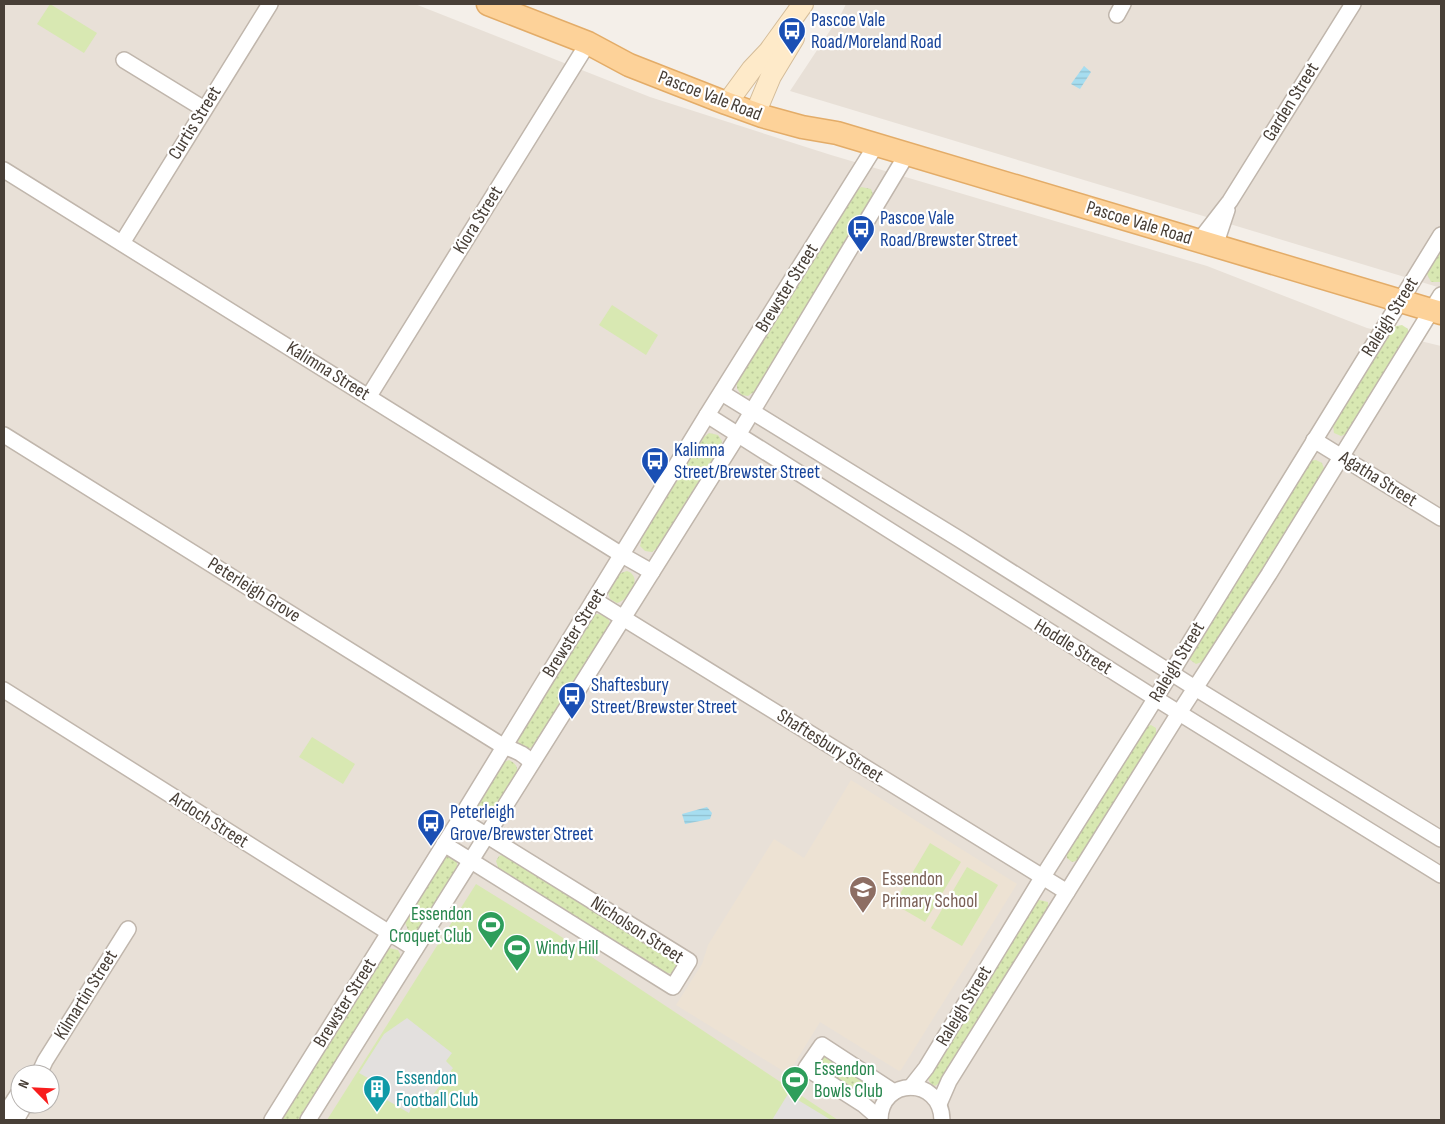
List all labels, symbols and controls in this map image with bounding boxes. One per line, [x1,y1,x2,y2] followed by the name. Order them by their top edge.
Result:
[811,9,942,54] place label: Pascoe Vale Road/Moreland Road
[777,16,807,55] bus stop icon: Pascoe Vale Road/Moreland Road
[1258,58,1324,146] street label: Garden Street
[655,66,765,126] street label: Pascoe Vale Road
[164,82,227,164] street label: Curtis Street
[448,182,508,258] street label: Kiora Street
[1083,196,1195,250] street label: Pascoe Vale Road
[880,207,1018,252] place label: Pascoe Vale Road/Brewster Street
[846,214,876,253] bus stop icon: Pascoe Vale Road/Brewster Street
[751,239,823,337] street label: Brewster Street
[1357,273,1424,361] street label: Raleigh Street
[282,336,374,406] street label: Kalimna Street
[674,439,820,484] place label: Kalimna Street/Brewster Street
[640,446,670,485] bus stop icon: Kalimna Street/Brewster Street
[1334,446,1421,512] street label: Agatha Street
[203,552,305,628] street label: Peterleigh Grove
[538,584,610,682] street label: Brewster Street
[1030,614,1116,680] street label: Hoddle Street
[1144,618,1210,706] street label: Raleigh Street
[591,674,737,719] place label: Shaftesbury Street/Brewster Street
[557,681,587,720] bus stop icon: Shaftesbury Street/Brewster Street
[773,704,888,788] street label: Shaftesbury Street
[165,786,253,853] street label: Ardoch Street
[450,801,593,846] place label: Peterleigh Grove/Brewster Street
[416,808,446,847] bus stop icon: Peterleigh Grove/Brewster Street
[882,868,978,913] place label: Essendon Primary School
[848,875,878,914] school or university icon: Essendon Primary School
[586,891,688,969] street label: Nicholson Street
[389,903,472,948] place label: Essendon Croquet Club
[476,910,506,949] sports icon: Essendon Croquet Club
[502,933,532,972] sports icon: Windy Hill
[536,937,599,960] place label: Windy Hill
[49,946,123,1044] street label: Kilmartin Street
[309,954,381,1052] street label: Brewster Street
[931,962,997,1050] street label: Raleigh Street
[814,1058,883,1103] place label: Essendon Bowls Club
[10,1064,60,1114] north arrow
[780,1065,810,1104] sports icon: Essendon Bowls Club
[396,1067,478,1112] place label: Essendon Football Club
[362,1074,392,1113] building icon: Essendon Football Club
[14,1077,33,1091] text: N

